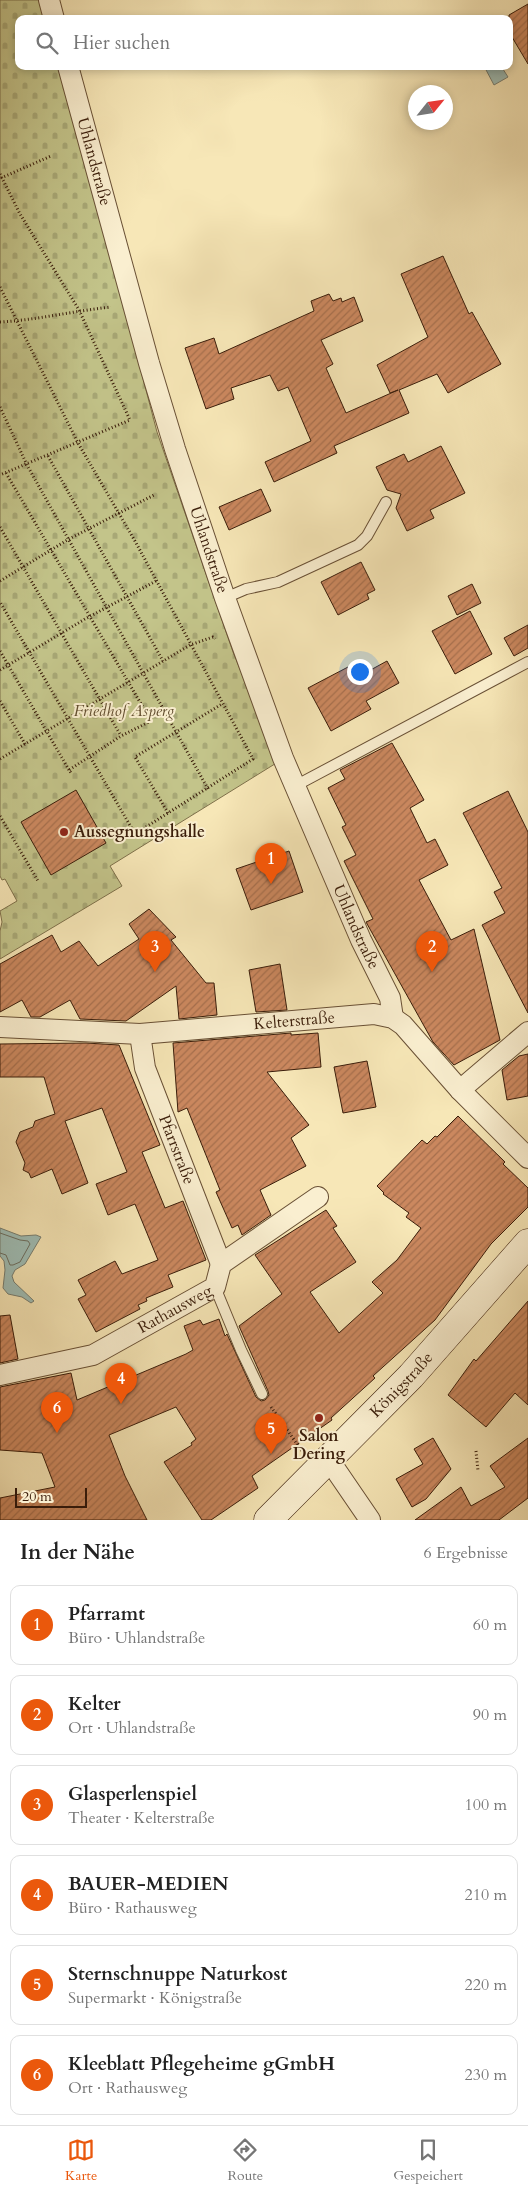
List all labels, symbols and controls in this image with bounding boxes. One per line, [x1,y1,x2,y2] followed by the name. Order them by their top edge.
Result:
[15,15,513,70] search box
[33,29,61,57] icon: search
[73,30,170,56] text: Hier suchen
[408,85,453,130] north arrow
[72,115,117,208] street label: Uhlandstraße
[184,503,234,596] street label: Uhlandstraße
[347,659,373,685] your location
[74,700,175,722] park label: Friedhof Asperg
[74,821,205,843] place label: Aussegnungshalle
[58,826,70,838] marker: Aussegnungshalle
[255,843,287,884] pin: 1
[328,881,385,973] street label: Uhlandstraße
[139,931,171,972] pin: 3
[416,931,448,972] pin: 2
[253,1006,336,1035] street label: Kelterstraße
[153,1112,200,1188] street label: Pfarrstraße
[134,1280,216,1339] street label: Rathausweg
[365,1347,438,1422] street label: Königstraße
[105,1363,137,1404] pin: 4
[41,1392,73,1433] pin: 6
[313,1412,325,1424] marker: Salon Dering
[255,1413,287,1454] pin: 5
[293,1425,346,1465] place label: Salon Dering
[15,1485,88,1508] scale bar
[22,1487,52,1506] text: 20 m
[20,1538,135,1567] text: In der Nähe
[423,1542,508,1564] text: 6 Ergebnisse
[68,1601,145,1627] text: Pfarramt
[33,1614,41,1636] text: 1
[473,1614,507,1636] text: 60 m
[68,1627,205,1649] text: Büro · Uhlandstraße
[68,1691,121,1717] text: Kelter
[33,1704,41,1726] text: 2
[473,1704,507,1726] text: 90 m
[68,1717,196,1739] text: Ort · Uhlandstraße
[68,1781,197,1807] text: Glasperlenspiel
[33,1794,41,1816] text: 3
[465,1794,507,1816] text: 100 m
[68,1807,215,1829] text: Theater · Kelterstraße
[68,1871,229,1897] text: BAUER-MEDIEN
[33,1884,41,1906] text: 4
[465,1884,507,1906] text: 210 m
[68,1897,197,1919] text: Büro · Rathausweg
[68,1961,287,1987] text: Sternschnuppe Naturkost
[33,1974,41,1996] text: 5
[465,1974,507,1996] text: 220 m
[68,1987,242,2009] text: Supermarkt · Königstraße
[68,2051,335,2077] text: Kleeblatt Pflegeheime gGmbH
[33,2064,41,2086] text: 6
[465,2064,507,2086] text: 230 m
[68,2077,187,2099] text: Ort · Rathausweg
[65,2136,97,2185] tab: Karte
[227,2136,263,2185] tab: Route
[393,2136,463,2185] tab: Gespeichert

